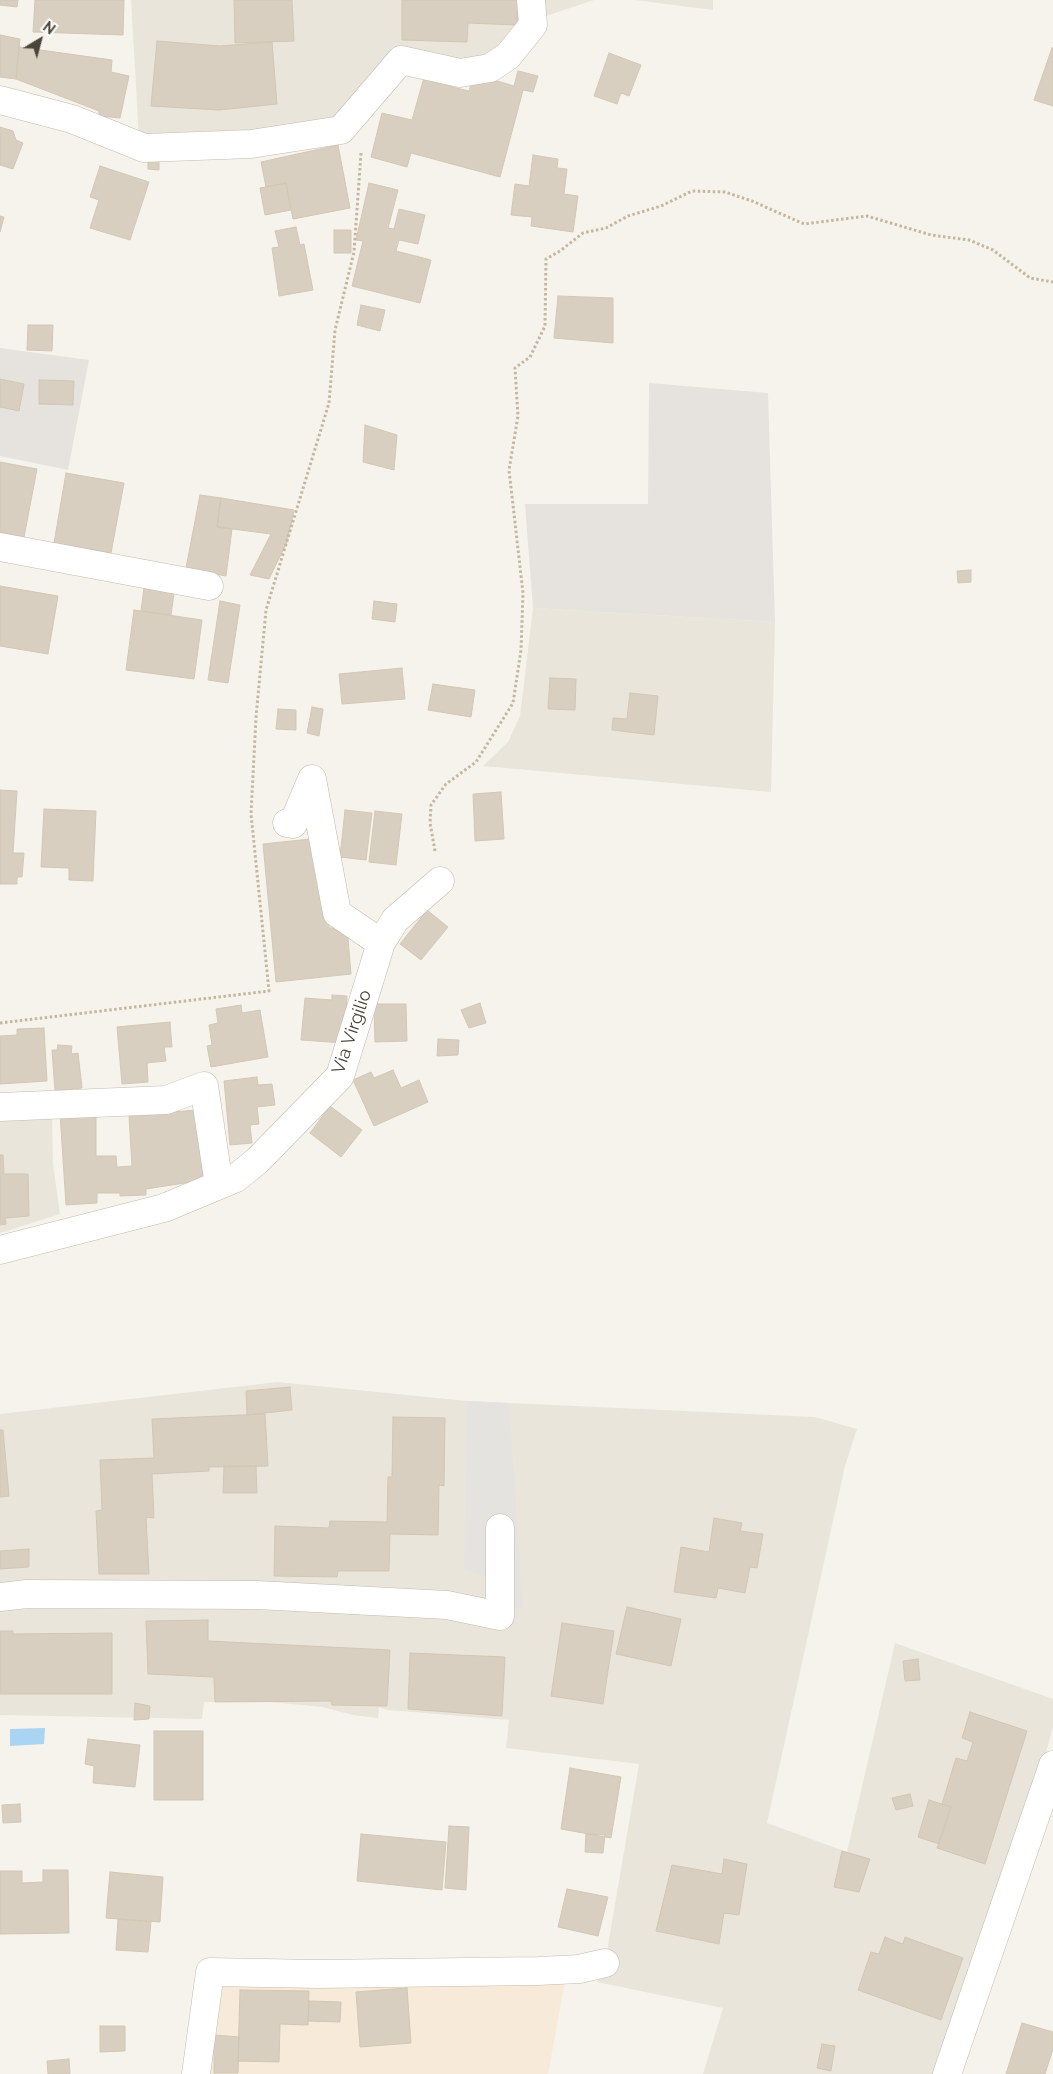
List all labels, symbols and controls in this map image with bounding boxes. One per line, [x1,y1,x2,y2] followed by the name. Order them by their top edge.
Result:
[15,15,65,65] north arrow
[40,18,58,38] text: N
[328,987,376,1077] street label: Via Virgilio

